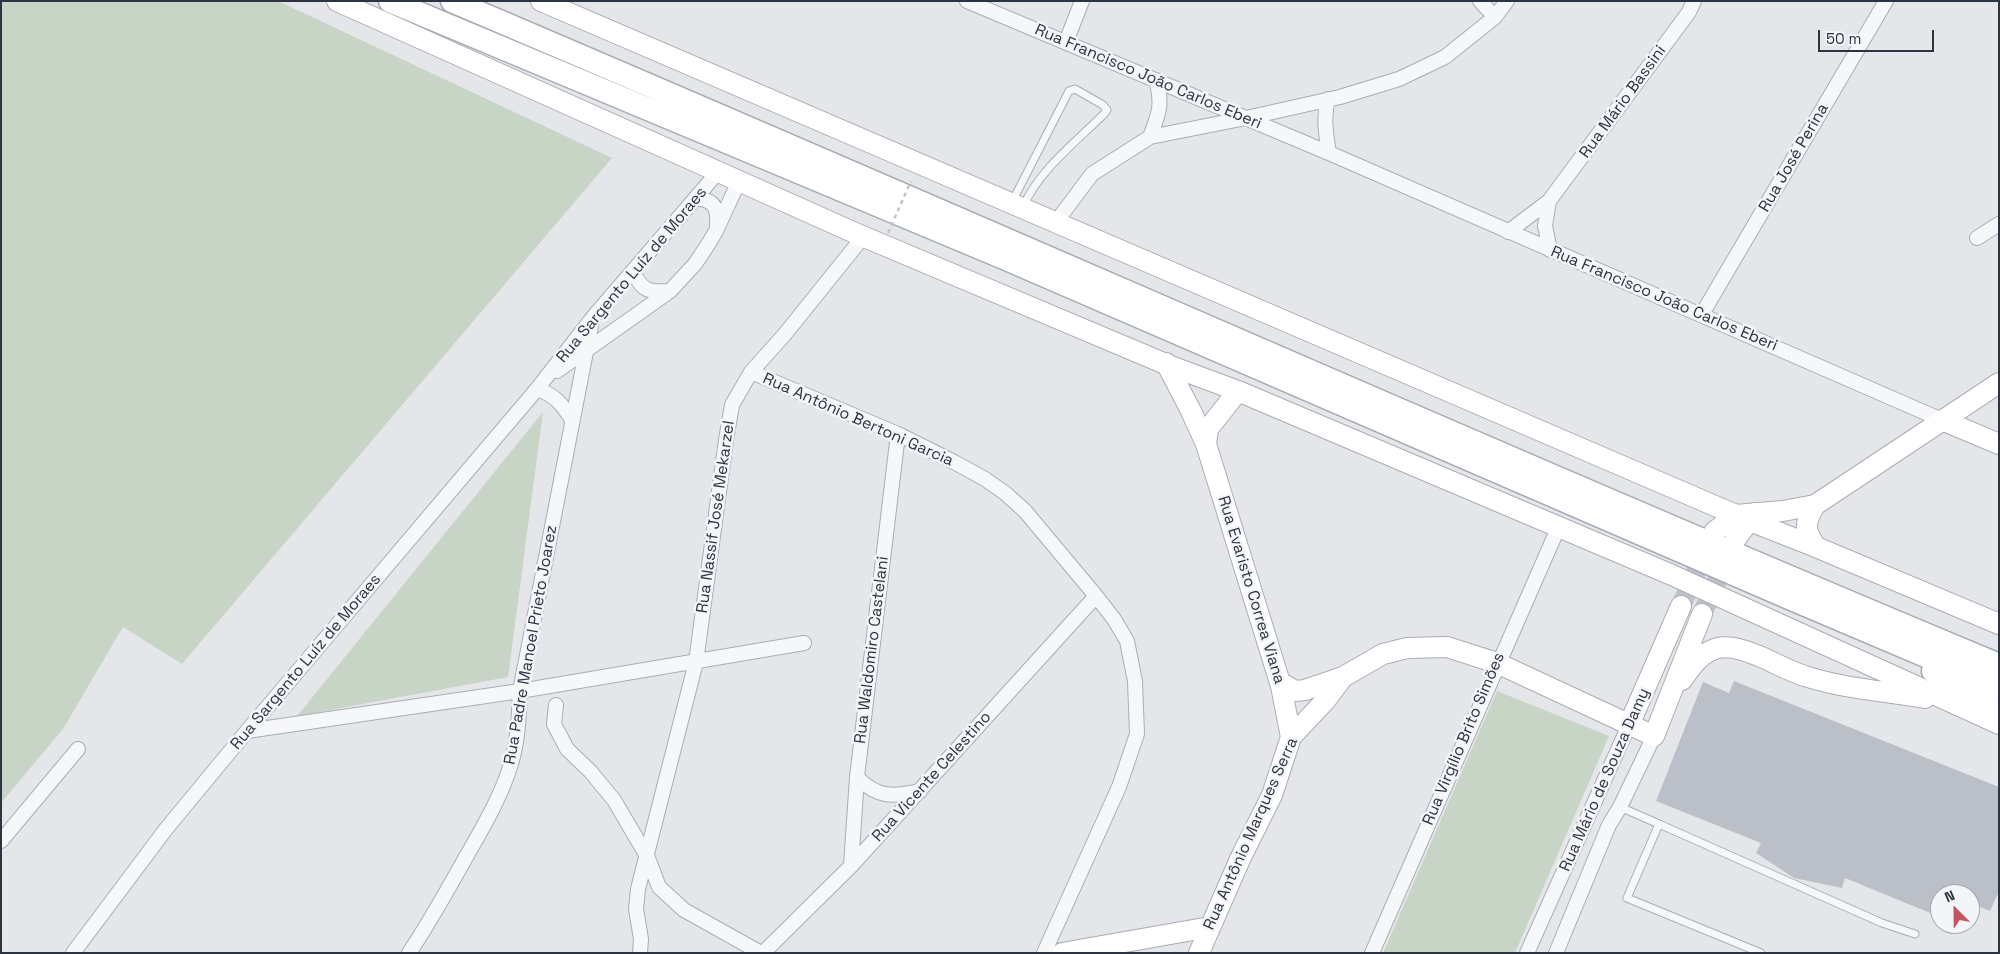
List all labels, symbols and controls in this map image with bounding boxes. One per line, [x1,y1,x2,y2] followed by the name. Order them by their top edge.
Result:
[1032,20,1264,134] street label: Rua Francisco João Carlos Eberi
[1820,20,1936,52] scale bar
[1826,29,1861,48] text: 50 m
[1576,42,1670,162] street label: Rua Mário Bassini
[1755,100,1833,216] street label: Rua José Perina
[553,183,711,367] street label: Rua Sargento Luíz de Moraes
[1548,242,1780,356] street label: Rua Francisco João Carlos Eberi
[760,369,956,471] street label: Rua Antônio Bertoni Garcia
[693,419,739,615] street label: Rua Nassif José Mekarzel
[1213,494,1289,686] street label: Rua Evaristo Correa Viana
[500,524,562,766] street label: Rua Padre Manoel Prieto Joarez
[851,555,893,745] street label: Rua Waldomiro Castelani
[227,570,385,754] street label: Rua Sargento Luíz de Moraes
[1419,650,1509,828] street label: Rua Virgílio Brito Simões
[1556,685,1654,875] street label: Rua Mário de Souza Damy
[868,708,996,846] street label: Rua Vicente Celestino
[1200,735,1302,933] street label: Rua Antônio Marques Serra
[1930,884,1980,934] north arrow
[1942,886,1957,906] text: N

